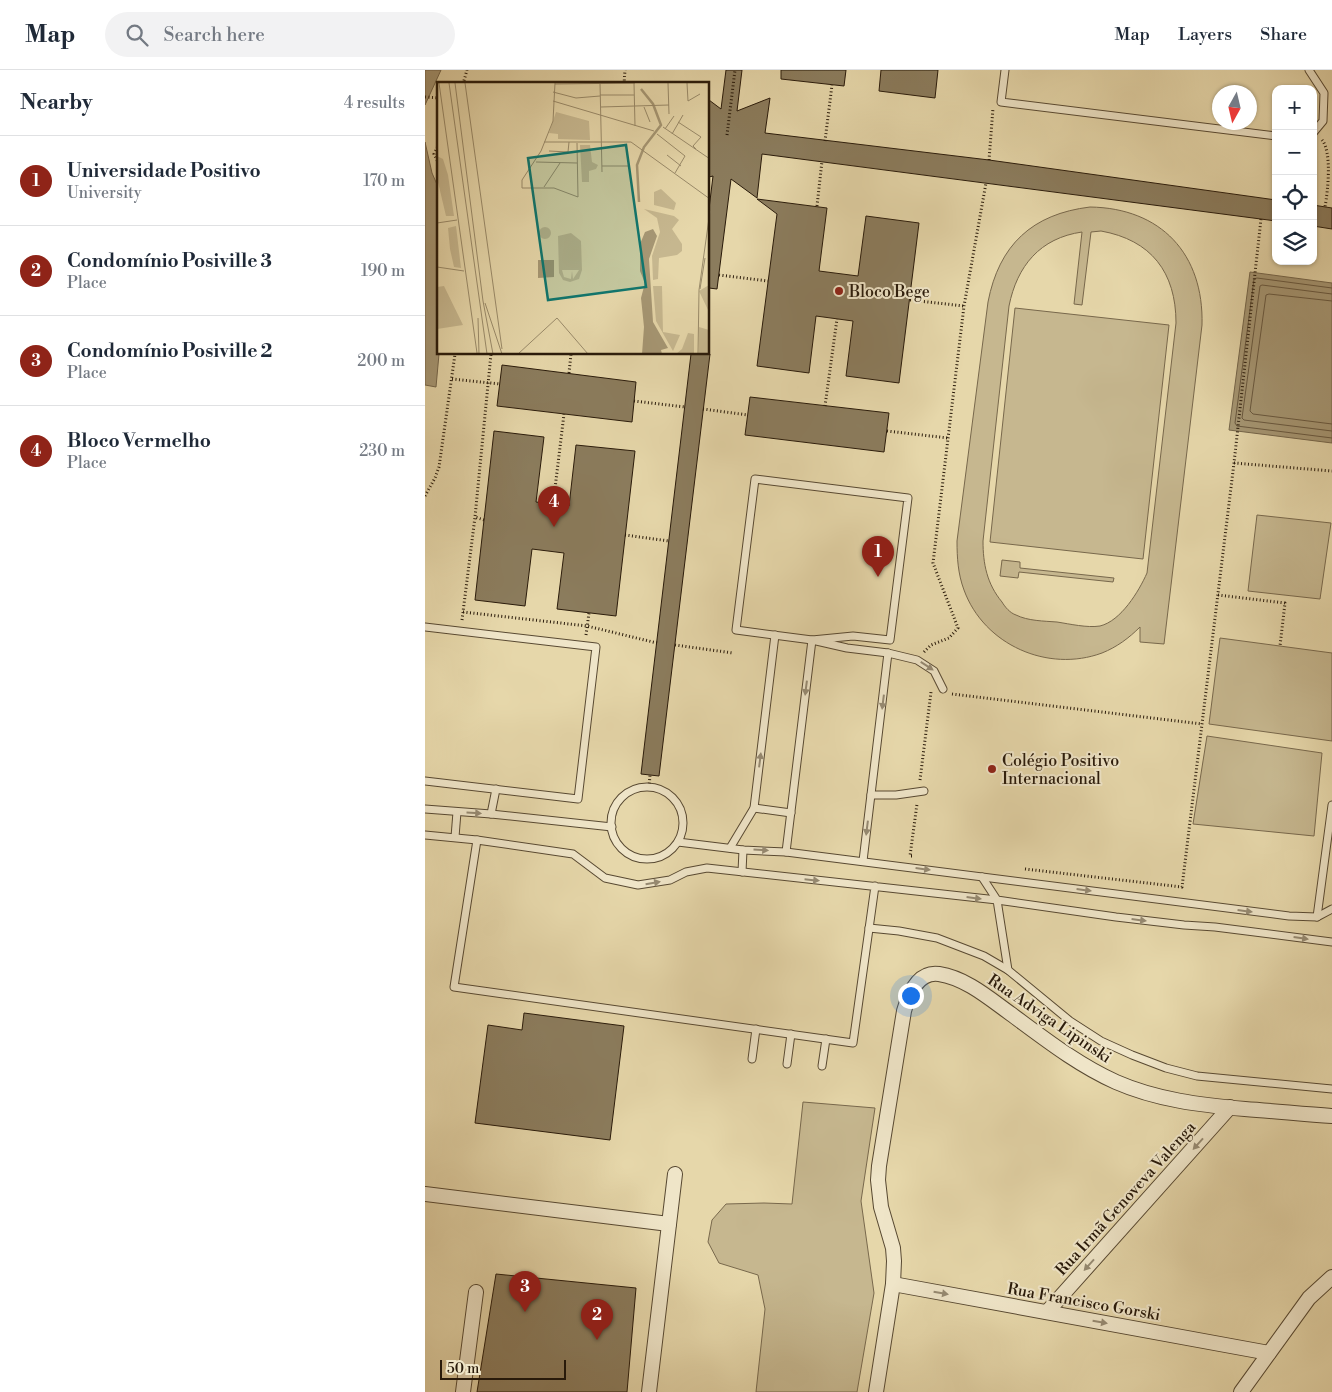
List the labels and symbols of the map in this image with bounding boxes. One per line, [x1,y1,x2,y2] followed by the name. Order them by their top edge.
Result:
[437,82,710,355] inset map
[1212,85,1257,130] north arrow
[848,282,930,302] place label: Bloco Bege
[833,285,845,297] marker: Bloco Bege
[538,486,570,527] pin: 4
[862,536,894,577] pin: 1
[921,662,934,671] one-way arrow
[802,681,810,697] one-way arrow
[878,694,886,710] one-way arrow
[756,751,764,767] one-way arrow
[1002,751,1119,789] place label: Colégio Positivo Internacional
[986,763,998,775] marker: Colégio Positivo Internacional
[466,810,482,818] one-way arrow
[863,821,871,837] one-way arrow
[754,847,770,855] one-way arrow
[915,865,931,873] one-way arrow
[805,876,821,884] one-way arrow
[645,878,661,886] one-way arrow
[1076,886,1092,894] one-way arrow
[966,894,982,902] one-way arrow
[1237,907,1253,915] one-way arrow
[1132,916,1148,924] one-way arrow
[1293,934,1309,942] one-way arrow
[984,970,1115,1068] street label: Rua Adviga Lipinski
[898,983,924,1009] your location
[1051,1117,1201,1280] street label: Rua Irmã Genoveva Valenga
[1192,1137,1204,1149] one-way arrow
[1083,1258,1095,1270] one-way arrow
[509,1271,541,1312] pin: 3
[1006,1279,1162,1325] street label: Rua Francisco Gorski
[933,1289,949,1297] one-way arrow
[581,1299,613,1340] pin: 2
[1093,1318,1108,1326] one-way arrow
[440,1357,566,1380] scale bar

